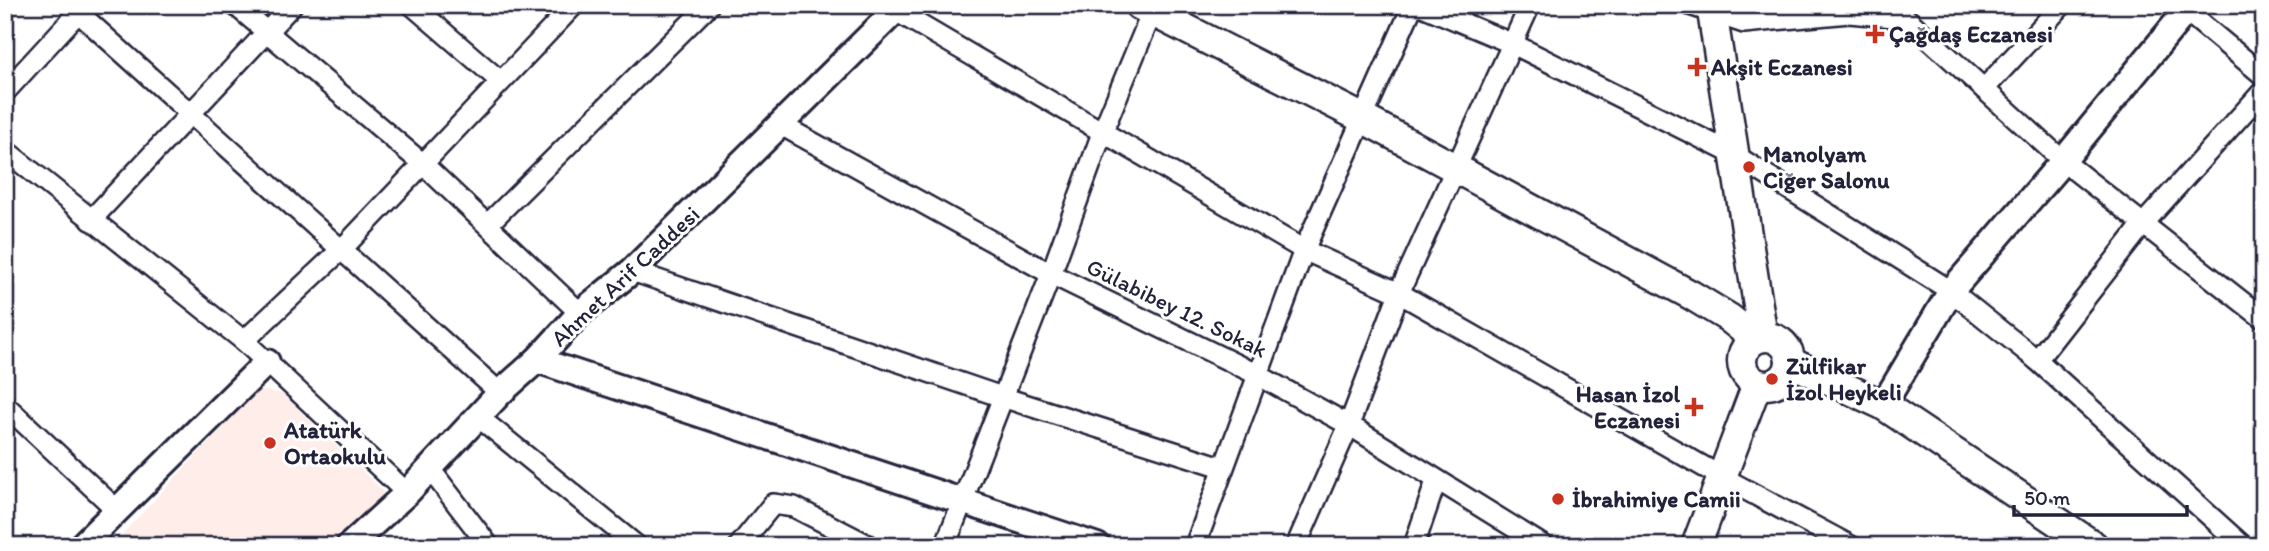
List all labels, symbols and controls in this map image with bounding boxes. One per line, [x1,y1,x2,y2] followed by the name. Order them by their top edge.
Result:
[1889,20,2053,48] place label: Çağdaş Eczanesi
[1867,26,1883,42] marker: Çağdaş Eczanesi
[1710,53,1853,81] place label: Akşit Eczanesi
[1689,59,1705,75] marker: Akşit Eczanesi
[1763,140,1890,194] place label: Manolyam Ciğer Salonu
[1741,159,1757,175] marker: Manolyam Ciğer Salonu
[545,200,705,352] street label: Ahmet Arif Caddesi
[1082,252,1272,364] street label: Gülabibey 12. Sokak
[1786,352,1902,406] place label: Zülfikar İzol Heykeli
[1764,371,1780,387] marker: Zülfikar İzol Heykeli
[1576,380,1680,434] place label: Hasan İzol Eczanesi
[1686,399,1702,415] marker: Hasan İzol Eczanesi
[283,416,386,470] place label: Atatürk Ortaokulu
[262,435,278,451] marker: Atatürk Ortaokulu
[2014,474,2187,518] scale bar
[1572,485,1741,513] place label: İbrahimiye Camii
[2024,485,2071,510] text: 50 m
[1550,491,1566,507] marker: İbrahimiye Camii

